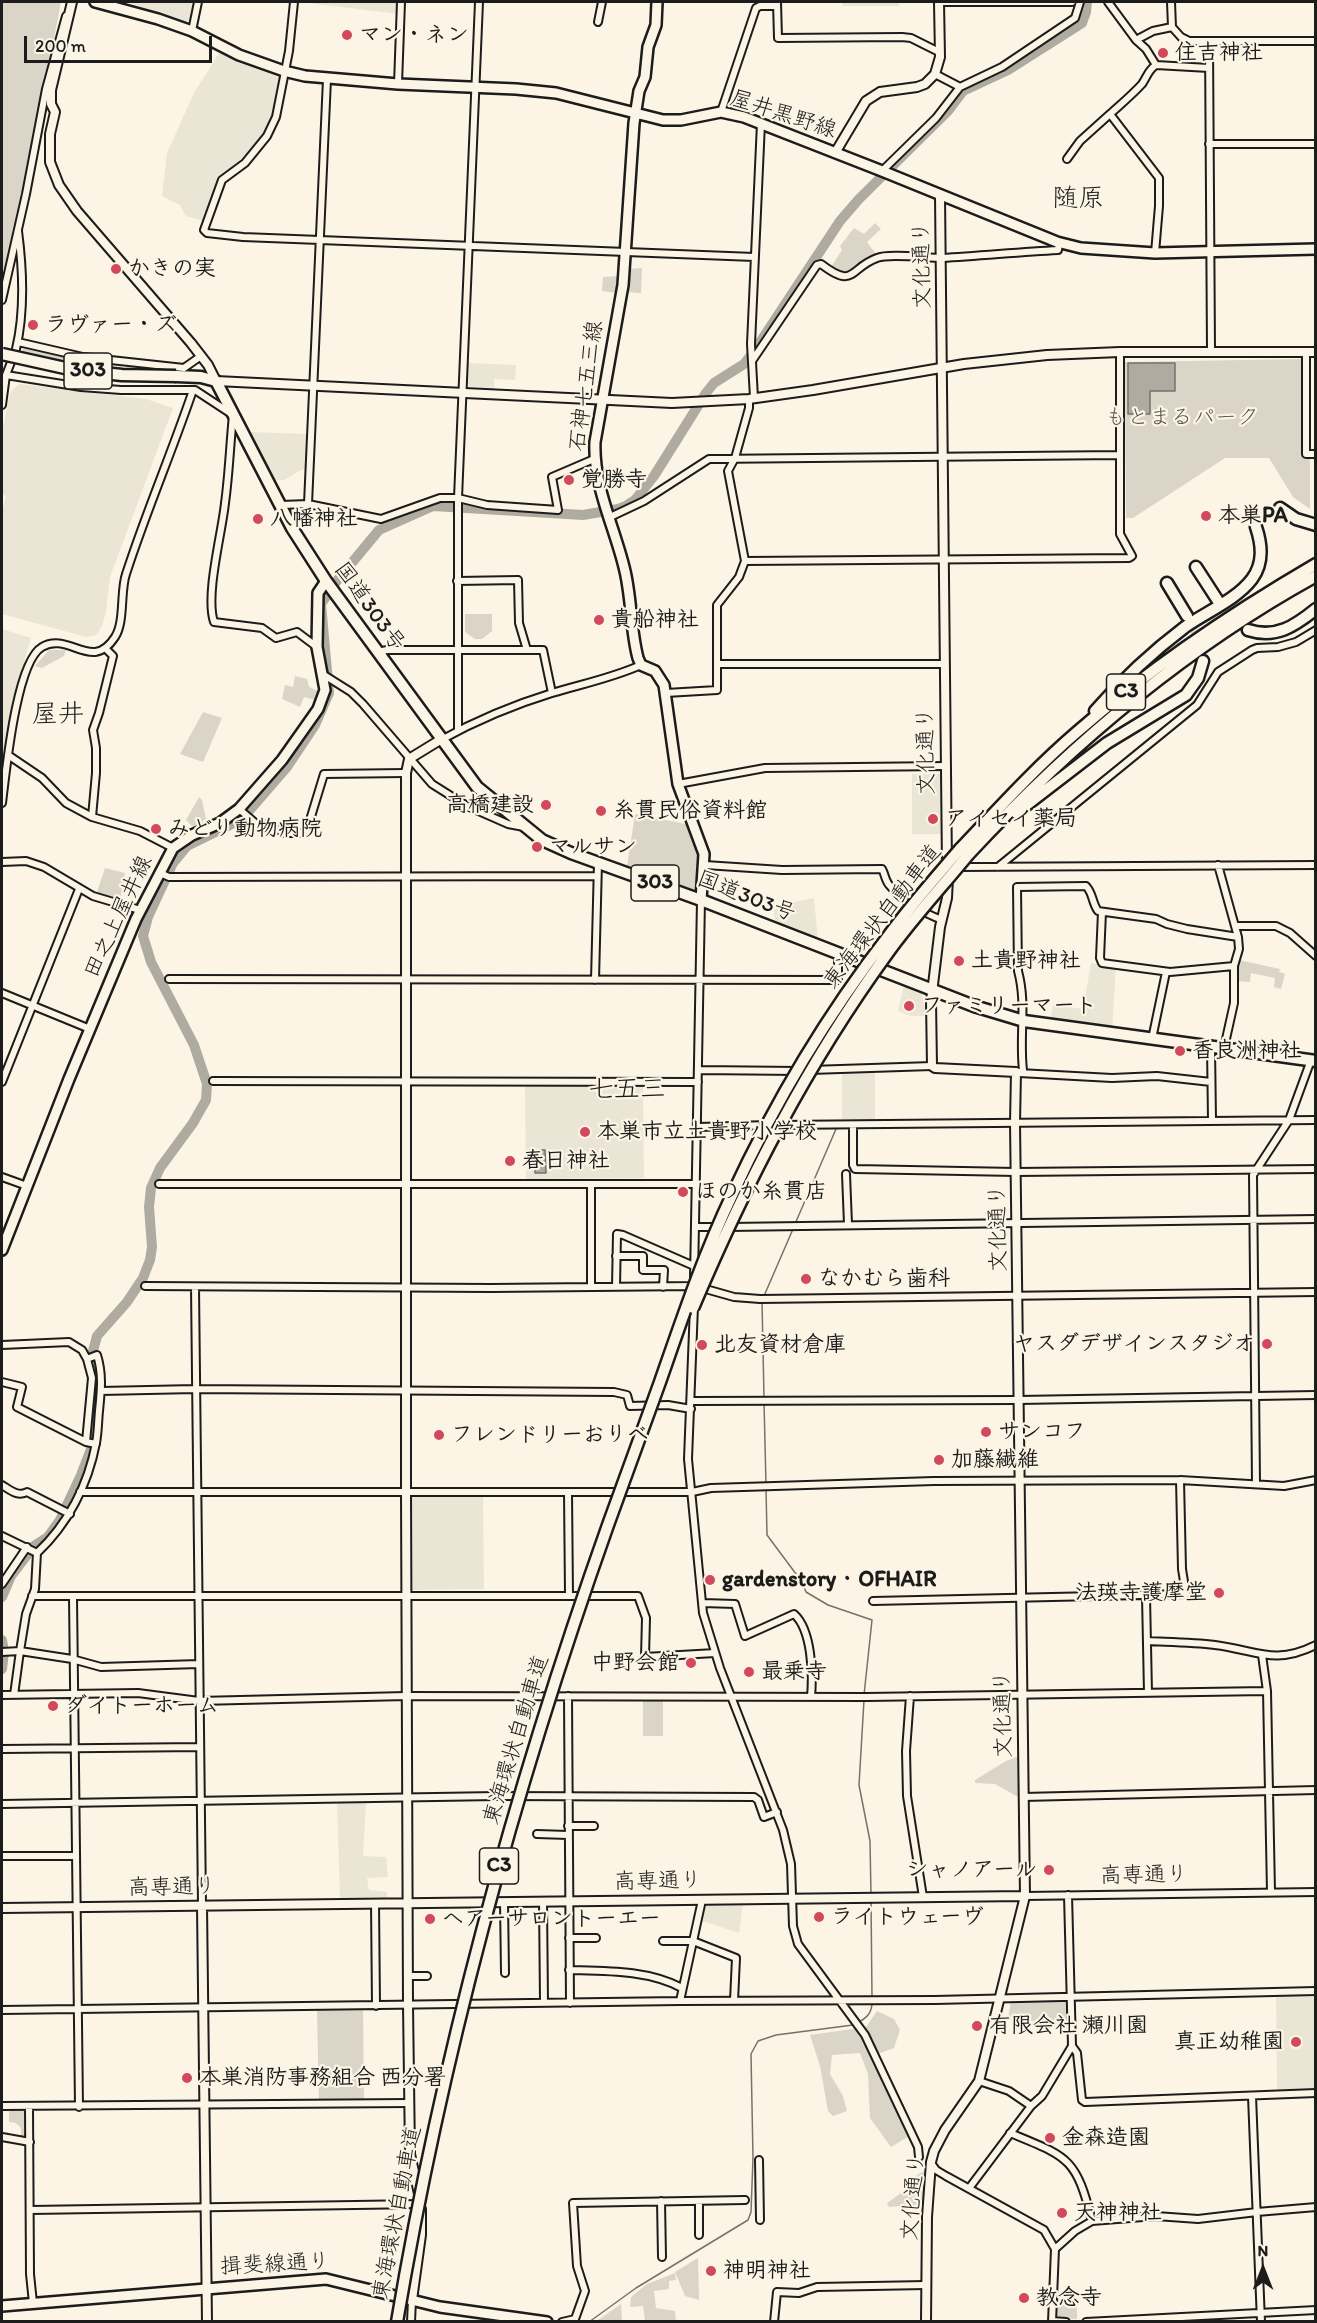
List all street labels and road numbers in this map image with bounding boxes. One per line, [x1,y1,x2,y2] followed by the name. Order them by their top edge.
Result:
[727,85,839,145] street label: 屋井黒野線
[909,221,937,309] street label: 文化通り
[565,319,609,453] street label: 石神七五三線
[64,353,112,389] road number: 303
[328,557,410,657] street label: 国道303号
[1106,674,1146,710] road number: C3
[913,707,941,795] street label: 文化通り
[818,840,948,994] street label: 東海環状自動車道
[79,852,159,982] street label: 田之上屋井線
[631,865,679,901] road number: 303
[693,866,799,928] street label: 国道303号
[985,1184,1013,1272] street label: 文化通り
[479,1652,555,1828] street label: 東海環状自動車道
[990,1670,1018,1758] street label: 文化通り
[480,1848,518,1884] road number: C3
[1100,1862,1188,1890] street label: 高専通り
[614,1868,702,1896] street label: 高専通り
[128,1874,216,1902] street label: 高専通り
[368,2124,428,2302] street label: 東海環状自動車道
[897,2152,931,2242] street label: 文化通り
[219,2249,331,2281] street label: 揖斐線通り

